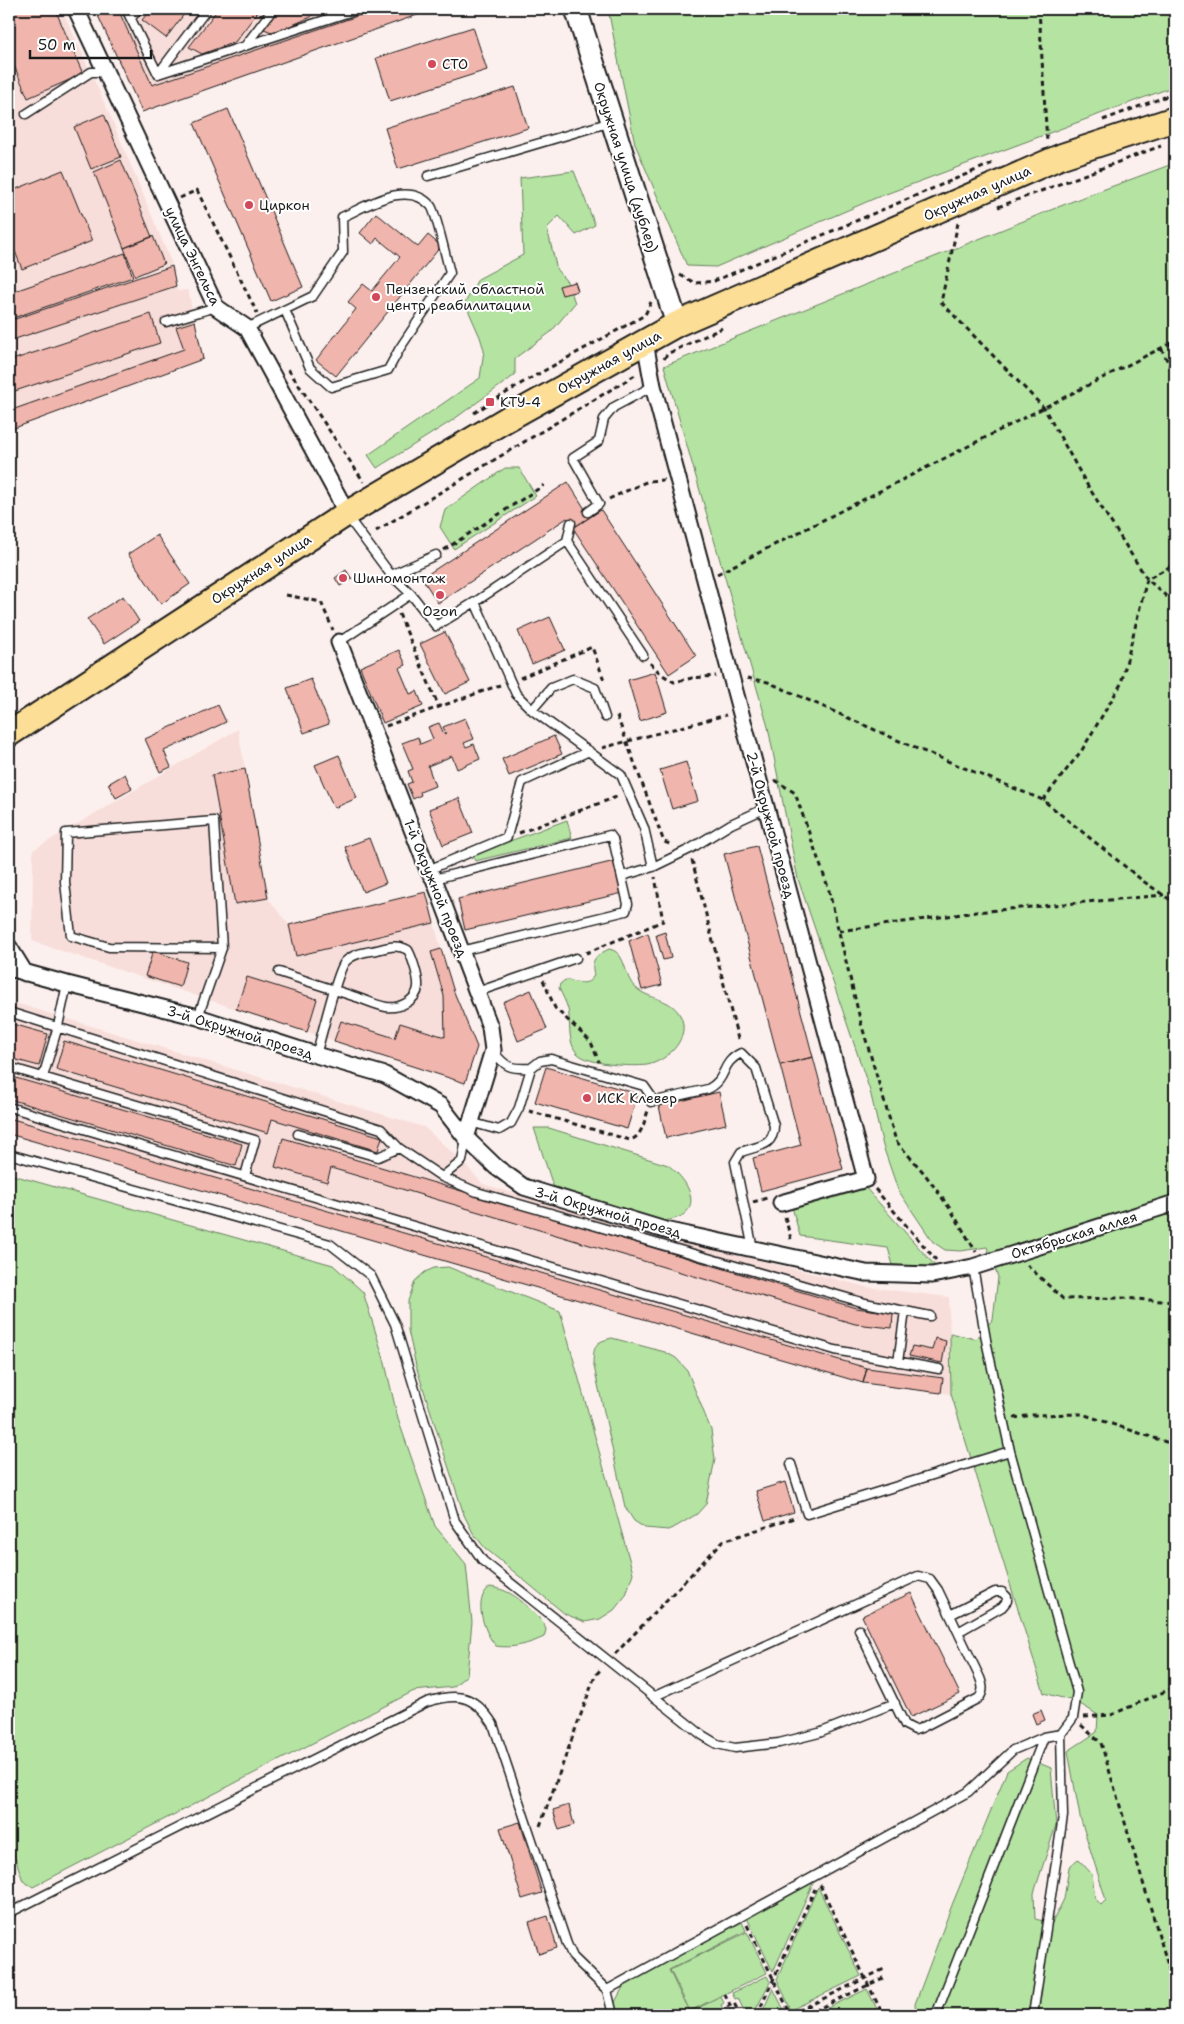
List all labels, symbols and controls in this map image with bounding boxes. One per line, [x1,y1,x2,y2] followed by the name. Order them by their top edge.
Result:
[30,28,151,60] scale bar
[38,35,76,55] text: 50 m
[442,55,468,73] place label: СТО
[426,58,438,70] marker: СТО
[590,79,662,255] street label: Окружная улица (дублер)
[920,161,1034,225] street label: Окружная улица
[259,196,310,214] place label: Циркон
[243,199,255,211] marker: Циркон
[161,204,225,309] street label: улица Энгельса
[386,280,544,314] place label: Пензенский областной центр реабилитации
[370,291,382,303] marker: Пензенский областной центр реабилитации
[554,326,664,398] street label: Окружная улица
[500,393,541,411] place label: КТУ-4
[484,396,496,408] marker: КТУ-4
[208,530,315,608] street label: Окружная улица
[353,569,446,587] place label: Шиномонтаж
[337,572,349,584] marker: Шиномонтаж
[434,589,446,601] marker: Ozon
[423,602,458,620] place label: Ozon
[743,750,799,900] street label: 2-й Окружной проезд
[400,816,472,960] street label: 1-й Окружной проезд
[165,1001,315,1063] street label: 3-й Окружной проезд
[597,1089,677,1107] place label: ИСК Клевер
[581,1092,593,1104] marker: ИСК Клевер
[533,1182,684,1242] street label: 3-й Окружной проезд
[1009,1207,1139,1263] street label: Октябрьская аллея

